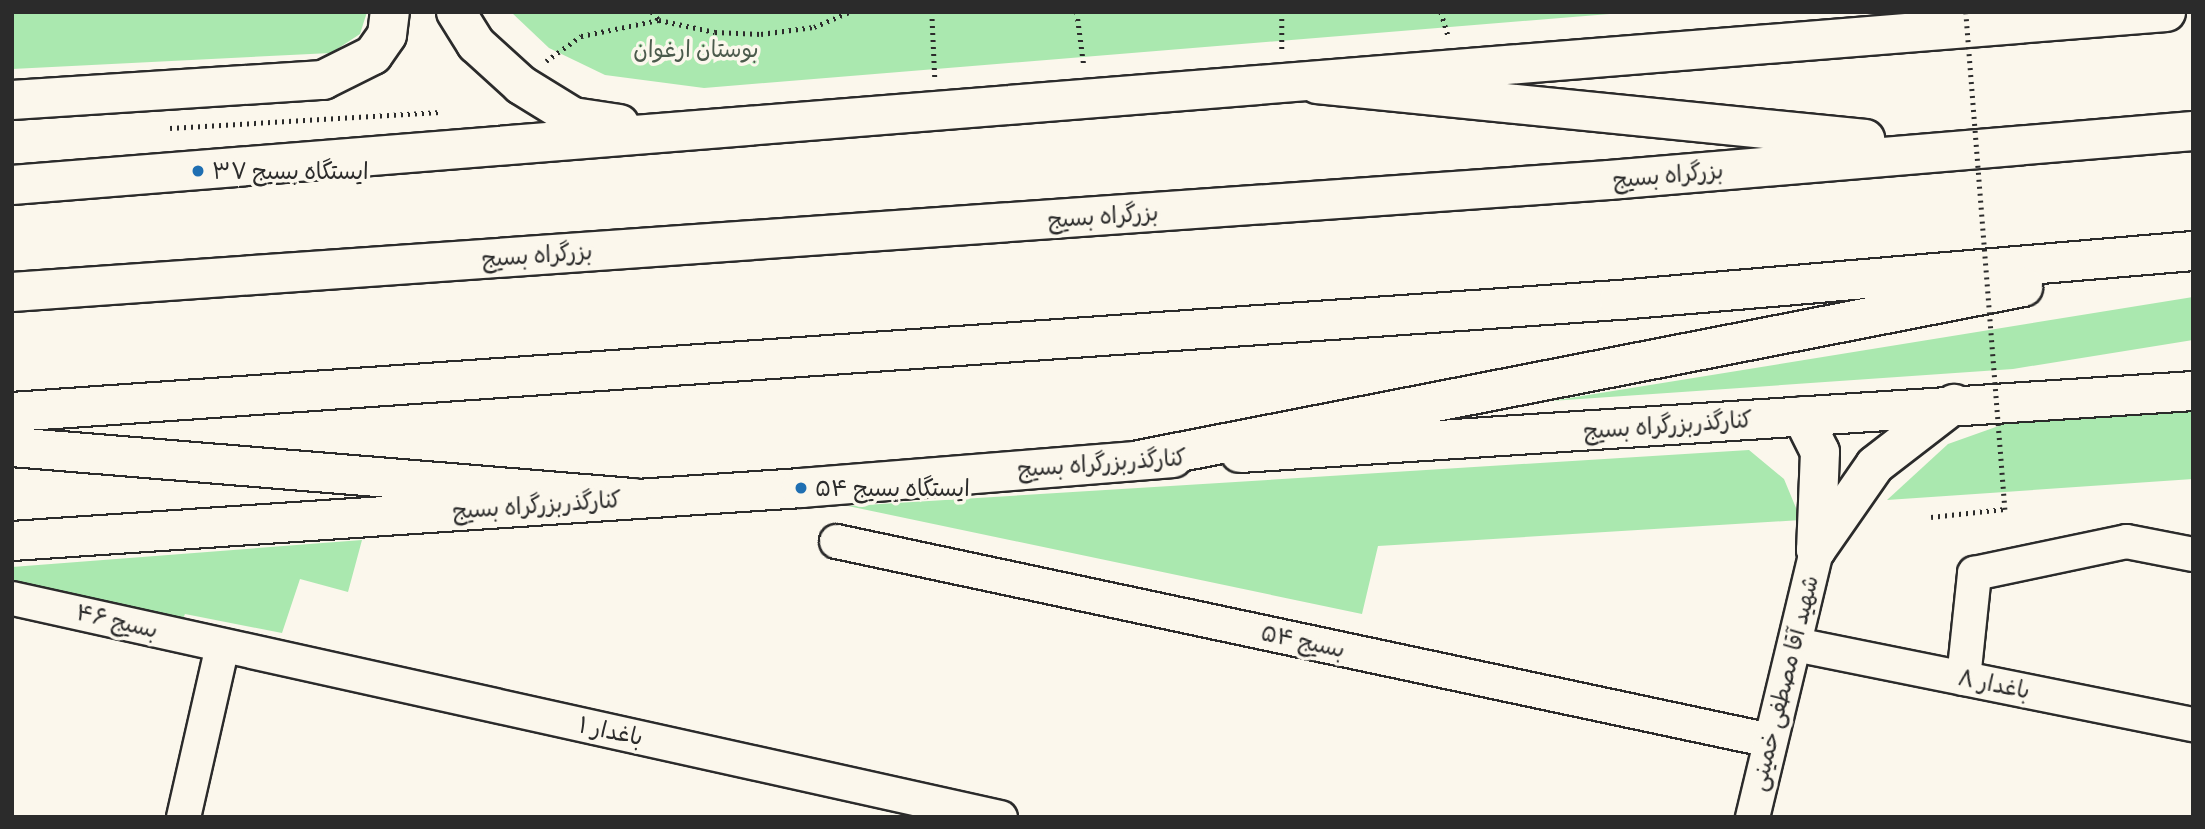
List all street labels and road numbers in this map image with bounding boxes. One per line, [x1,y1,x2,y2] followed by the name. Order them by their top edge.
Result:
[1612,156,1724,194] street label: بزرگراه بسیج
[1047,198,1159,234] street label: بزرگراه بسیج
[481,237,593,273] street label: بزرگراه بسیج
[1583,405,1753,445] street label: کنارگذربزرگراه بسیج
[1017,443,1187,483] street label: کنارگذربزرگراه بسیج
[452,485,622,525] street label: کنارگذربزرگراه بسیج
[1744,572,1824,794] street label: شهید آقا مصطفی خمینی
[73,598,161,644] street label: بسیج ۴۶
[1258,619,1348,663] street label: بسیج ۵۴
[1956,664,2032,704] street label: باغدار ۸
[576,711,646,751] street label: باغدار ۱

